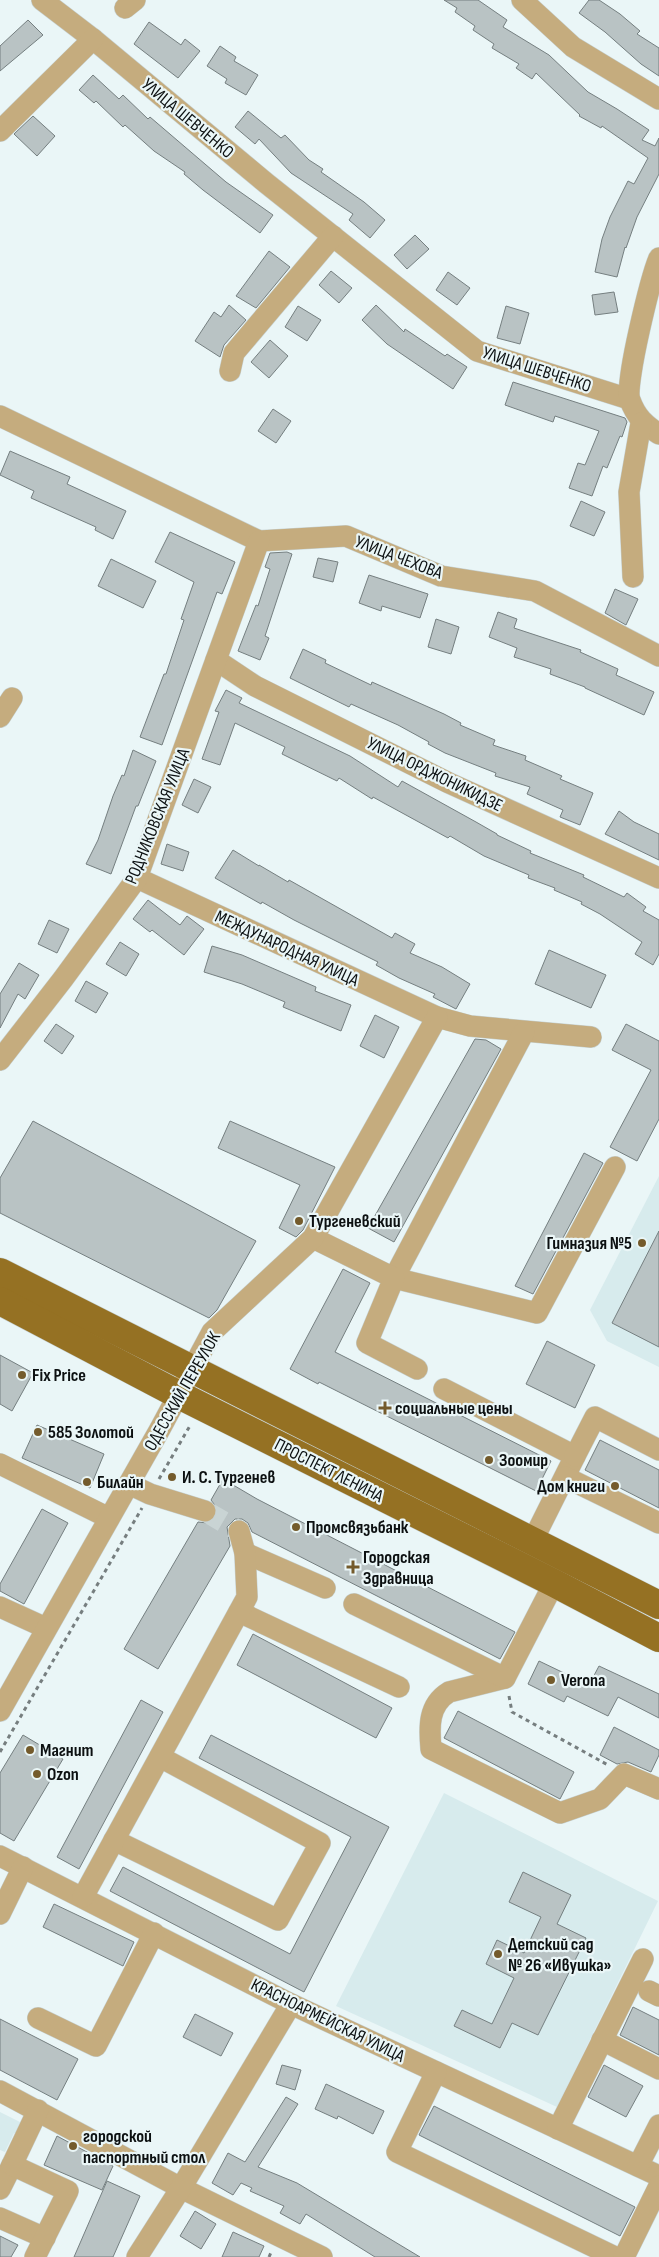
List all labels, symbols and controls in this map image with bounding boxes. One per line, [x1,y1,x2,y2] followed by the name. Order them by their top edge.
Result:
[138,74,238,163] street label: УЛИЦА ШЕВЧЕНКО
[480,342,594,397] street label: УЛИЦА ШЕВЧЕНКО
[352,531,446,584] street label: УЛИЦА ЧЕХОВА
[364,733,506,816] street label: УЛИЦА ОРДЖОНИКИДЗЕ
[121,745,194,887] street label: РОДНИКОВСКАЯ УЛИЦА
[212,906,362,991] street label: МЕЖДУНАРОДНАЯ УЛИЦА
[309,1211,401,1232] place label: Тургеневский
[293,1215,305,1227] marker: Тургеневский
[546,1233,632,1254] place label: Гимназия №5
[636,1237,648,1249] marker: Гимназия №5
[140,1327,225,1454] street label: ОДЕССКИЙ ПЕРЕУЛОК
[32,1365,86,1386] place label: Fix Price
[16,1369,28,1381] marker: Fix Price
[395,1398,513,1419] place label: социальные цены
[379,1402,391,1414] marker: социальные цены
[48,1422,134,1443] place label: 585 Золотой
[32,1426,44,1438] marker: 585 Золотой
[271,1434,387,1507] street label: ПРОСПЕКТ ЛЕНИНА
[499,1450,548,1471] place label: Зоомир
[483,1454,495,1466] marker: Зоомир
[182,1467,275,1488] place label: И. С. Тургенев
[166,1471,178,1483] marker: И. С. Тургенев
[97,1472,144,1493] place label: Билайн
[81,1476,93,1488] marker: Билайн
[537,1476,605,1497] place label: Дом книги
[609,1480,621,1492] marker: Дом книги
[306,1517,409,1538] place label: Промсвязьбанк
[290,1521,302,1533] marker: Промсвязьбанк
[363,1547,434,1589] place label: Городская Здравница
[347,1561,359,1573] marker: Городская Здравница
[561,1670,605,1691] place label: Verona
[545,1674,557,1686] marker: Verona
[40,1740,94,1761] place label: Магнит
[24,1744,36,1756] marker: Магнит
[47,1764,79,1785] place label: Ozon
[31,1768,43,1780] marker: Ozon
[508,1934,612,1976] place label: Детский сад № 26 «Ивушка»
[492,1948,504,1960] marker: Детский сад № 26 «Ивушка»
[248,1974,408,2067] street label: КРАСНОАРМЕЙСКАЯ УЛИЦА
[83,2126,206,2168] place label: городской паспортный стол
[67,2140,79,2152] marker: городской паспортный стол

